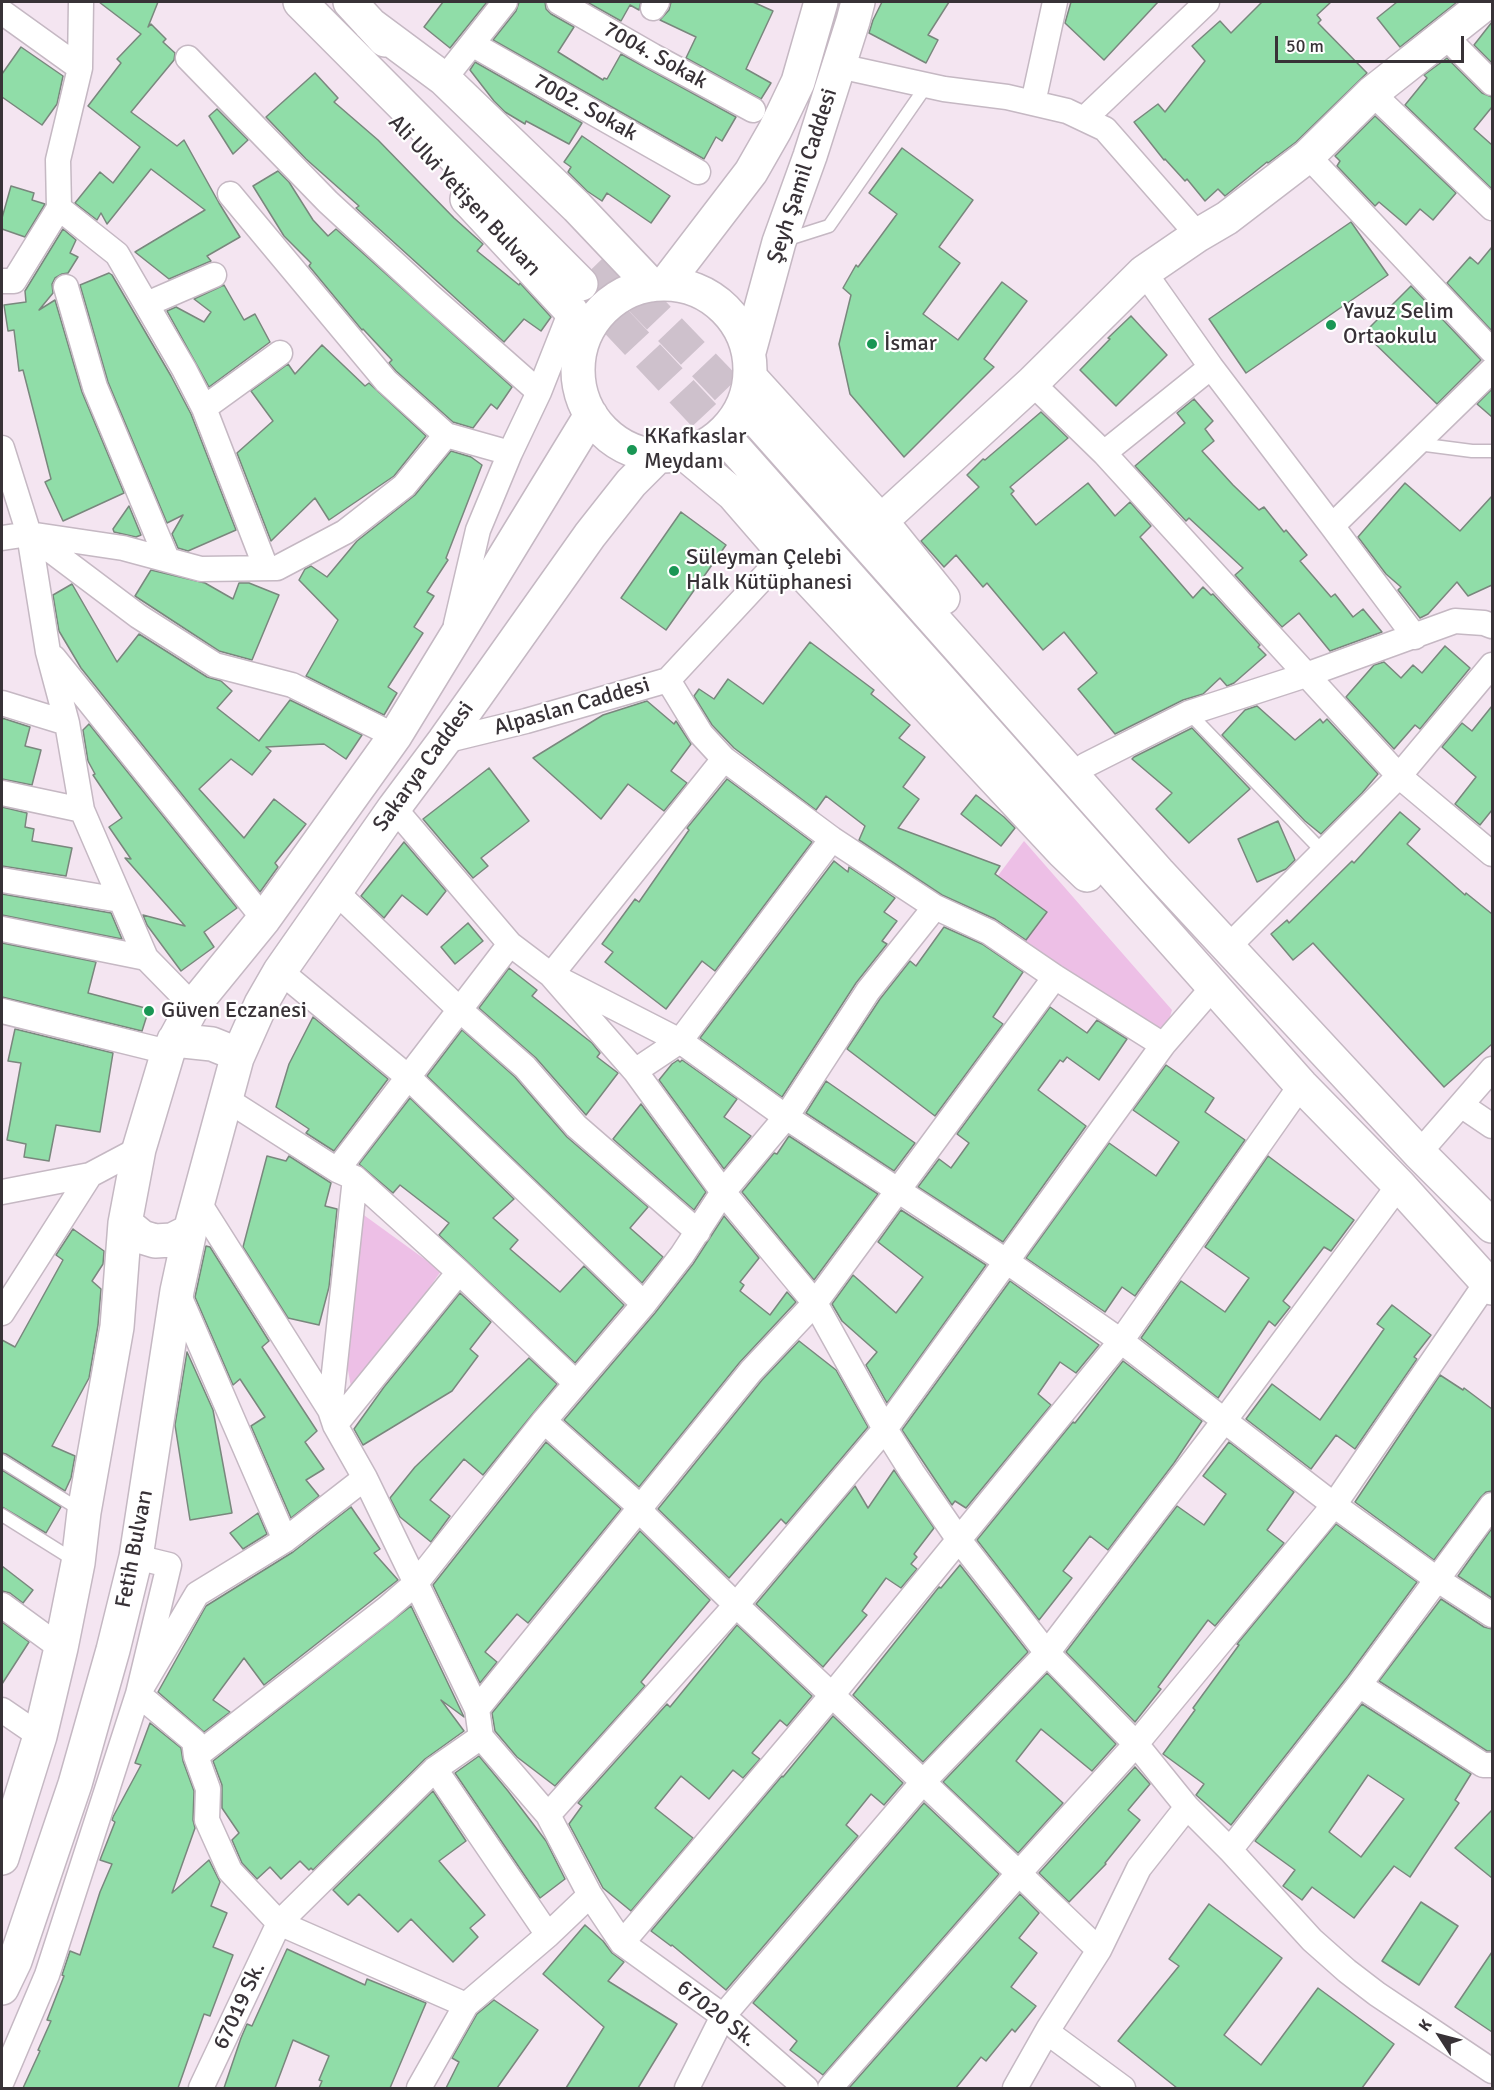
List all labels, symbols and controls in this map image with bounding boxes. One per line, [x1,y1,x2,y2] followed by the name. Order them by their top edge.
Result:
[598,17,712,95] street label: 7004. Sokak
[1278,24,1467,62] scale bar
[1286,35,1324,57] text: 50 m
[528,69,642,147] street label: 7002. Sokak
[762,85,844,267] street label: Şeyh Şamil Caddesi
[382,110,546,282] street label: Ali Ulvi Yetişen Bulvarı
[1343,299,1454,350] place label: Yavuz Selim Ortaokulu
[1324,318,1338,332] marker: Yavuz Selim Ortaokulu
[884,331,937,357] place label: İsmar
[865,337,879,351] marker: İsmar
[644,424,746,476] place label: KKafkaslar Meydanı
[625,443,639,457] marker: KKafkaslar Meydanı
[686,545,852,596] place label: Süleyman Çelebi Halk Kütüphanesi
[667,564,681,578] marker: Süleyman Çelebi Halk Kütüphanesi
[491,672,653,742] street label: Alpaslan Caddesi
[368,697,480,837] street label: Sakarya Caddesi
[161,998,307,1024] place label: Güven Eczanesi
[142,1004,156,1018] marker: Güven Eczanesi
[111,1488,159,1610] street label: Fetih Bulvarı
[208,1958,272,2054] street label: 67019 Sk.
[671,1975,761,2053] street label: 67020 Sk.
[1410,2006,1470,2066] north arrow
[1414,2016,1436,2035] text: K

